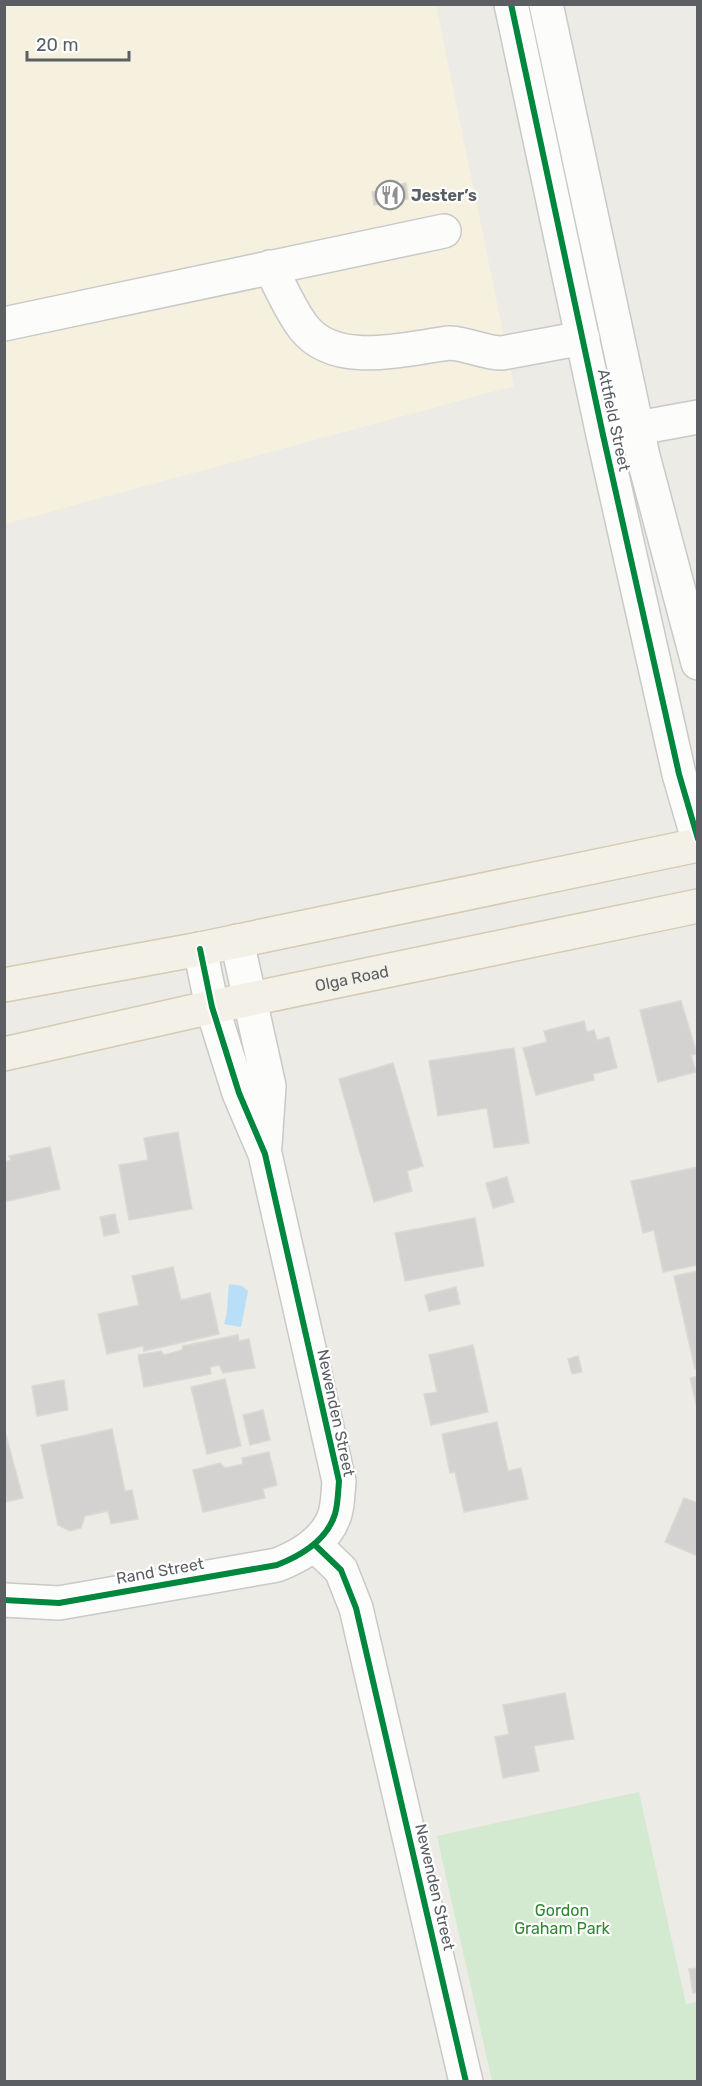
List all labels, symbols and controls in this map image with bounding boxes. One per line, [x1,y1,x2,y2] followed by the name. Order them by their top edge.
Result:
[27,24,129,62] scale bar
[36,34,78,56] text: 20 m
[374,179,406,211] restaurant icon: Jester’s
[411,186,477,205] place label: Jester’s
[594,367,634,473] street label: Attfield Street
[313,961,390,995] street label: Olga Road
[313,1348,359,1478] street label: Newenden Street
[115,1554,205,1588] street label: Rand Street
[411,1822,459,1952] street label: Newenden Street
[514,1901,611,1938] park label: Gordon Graham Park

